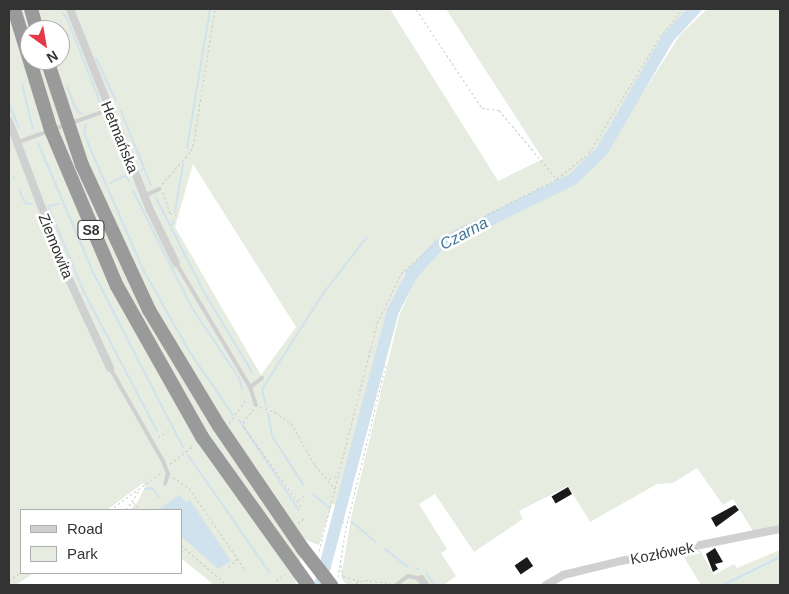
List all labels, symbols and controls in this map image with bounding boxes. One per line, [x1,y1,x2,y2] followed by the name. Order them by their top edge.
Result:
[20,20,70,70] north arrow
[44,47,61,66] text: N
[97,98,143,176] street label: Hetmańska
[35,211,77,281] street label: Ziemowita
[437,213,491,255] water label: Czarna
[77,218,105,242] road number: S8
[20,509,182,574] legend
[67,520,103,537] text: Road
[629,538,695,568] street label: Kozłówek
[67,545,98,562] text: Park

